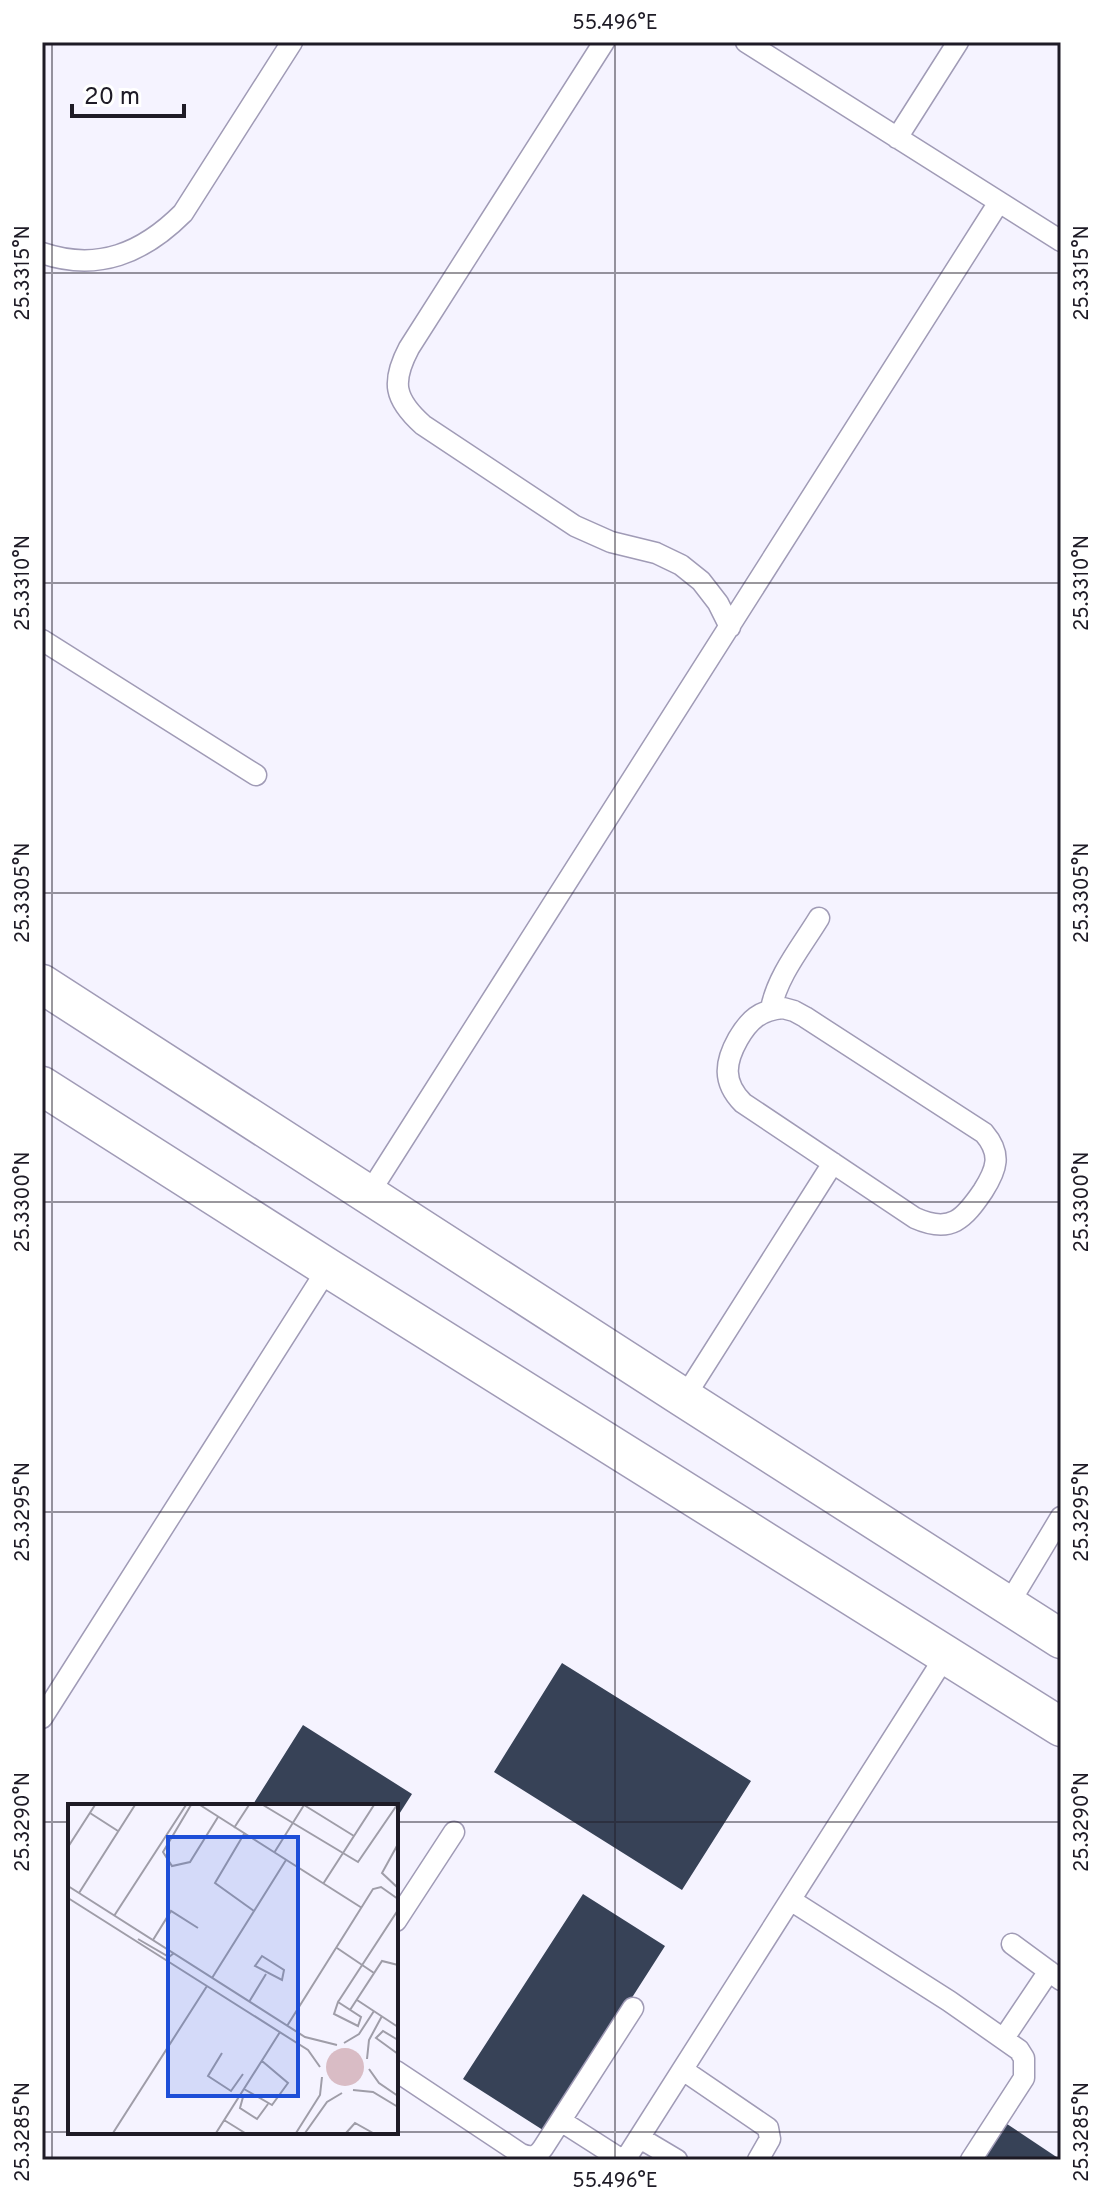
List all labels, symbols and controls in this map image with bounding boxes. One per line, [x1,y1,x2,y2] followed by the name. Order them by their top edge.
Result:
[572,11,658,37] text: 55.496°E
[72,68,184,118] scale bar
[84,83,140,113] text: 20 m
[11,225,37,321] text: 25.3315°N
[1070,225,1096,321] text: 25.3315°N
[11,535,37,631] text: 25.3310°N
[1070,535,1096,631] text: 25.3310°N
[11,843,37,943] text: 25.3305°N
[1070,843,1096,943] text: 25.3305°N
[11,1152,37,1252] text: 25.3300°N
[1070,1152,1096,1252] text: 25.3300°N
[11,1462,37,1562] text: 25.3295°N
[1070,1462,1096,1562] text: 25.3295°N
[11,1772,37,1872] text: 25.3290°N
[1070,1772,1096,1872] text: 25.3290°N
[68,1804,398,2134] inset map
[11,2082,37,2182] text: 25.3285°N
[1070,2082,1096,2182] text: 25.3285°N
[572,2169,658,2195] text: 55.496°E

